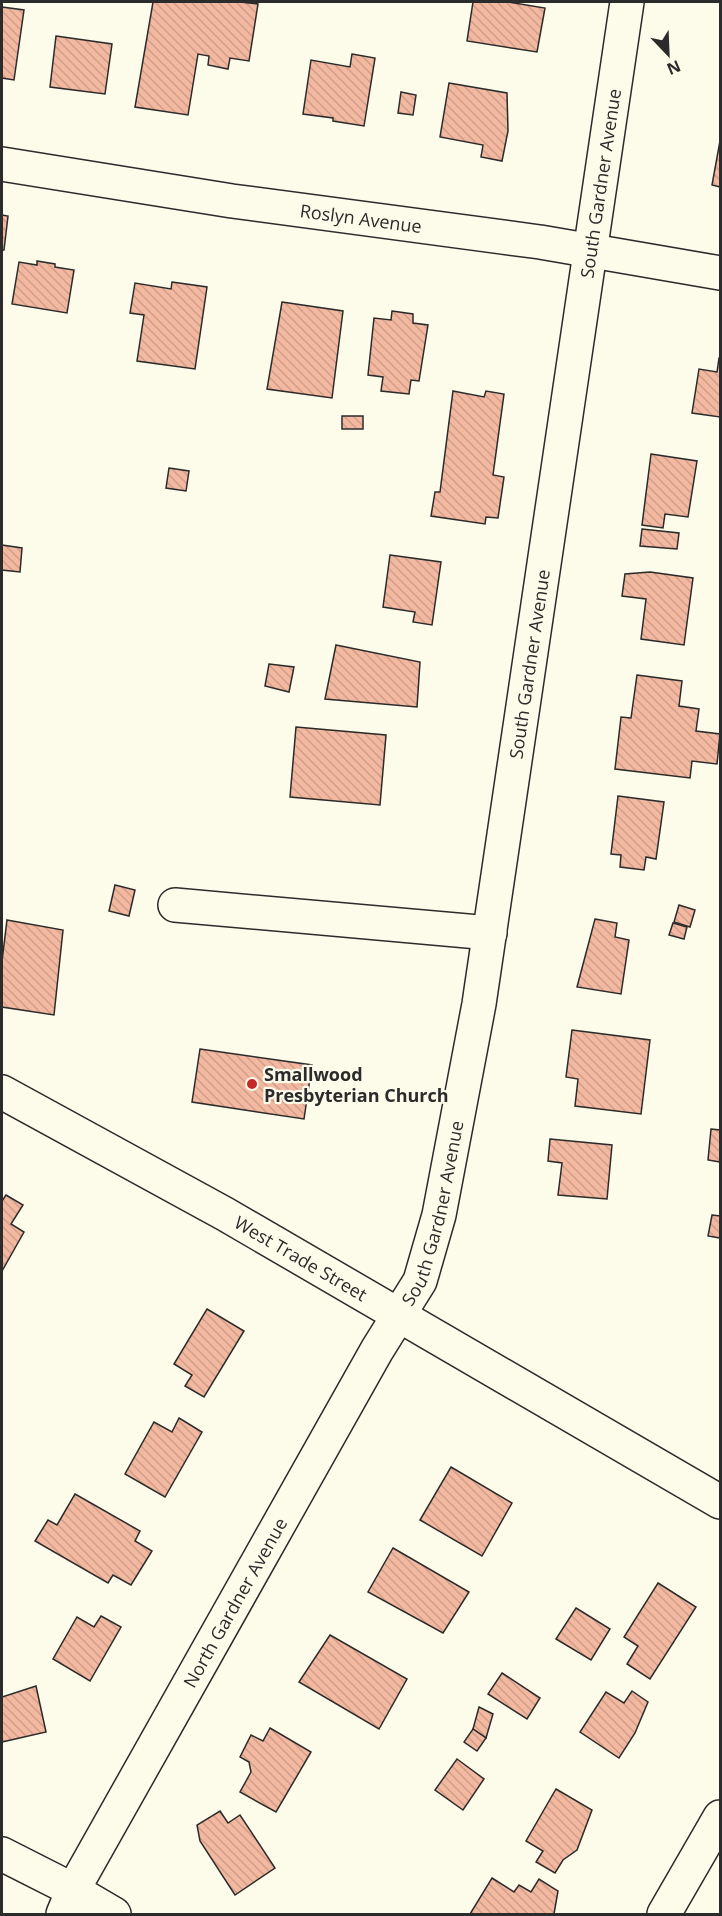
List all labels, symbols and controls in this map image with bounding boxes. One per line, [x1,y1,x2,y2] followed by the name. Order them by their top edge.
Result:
[638,24,698,84] north arrow
[664,55,684,80] text: N
[574,87,626,280] street label: South Gardner Avenue
[299,198,423,238] street label: Roslyn Avenue
[503,568,555,760] street label: South Gardner Avenue
[264,1062,449,1107] place label: Smallwood Presbyterian Church
[245,1077,259,1091] marker: Smallwood Presbyterian Church
[396,1118,469,1310] street label: South Gardner Avenue
[230,1210,372,1306] street label: West Trade Street
[178,1513,292,1692] street label: North Gardner Avenue

